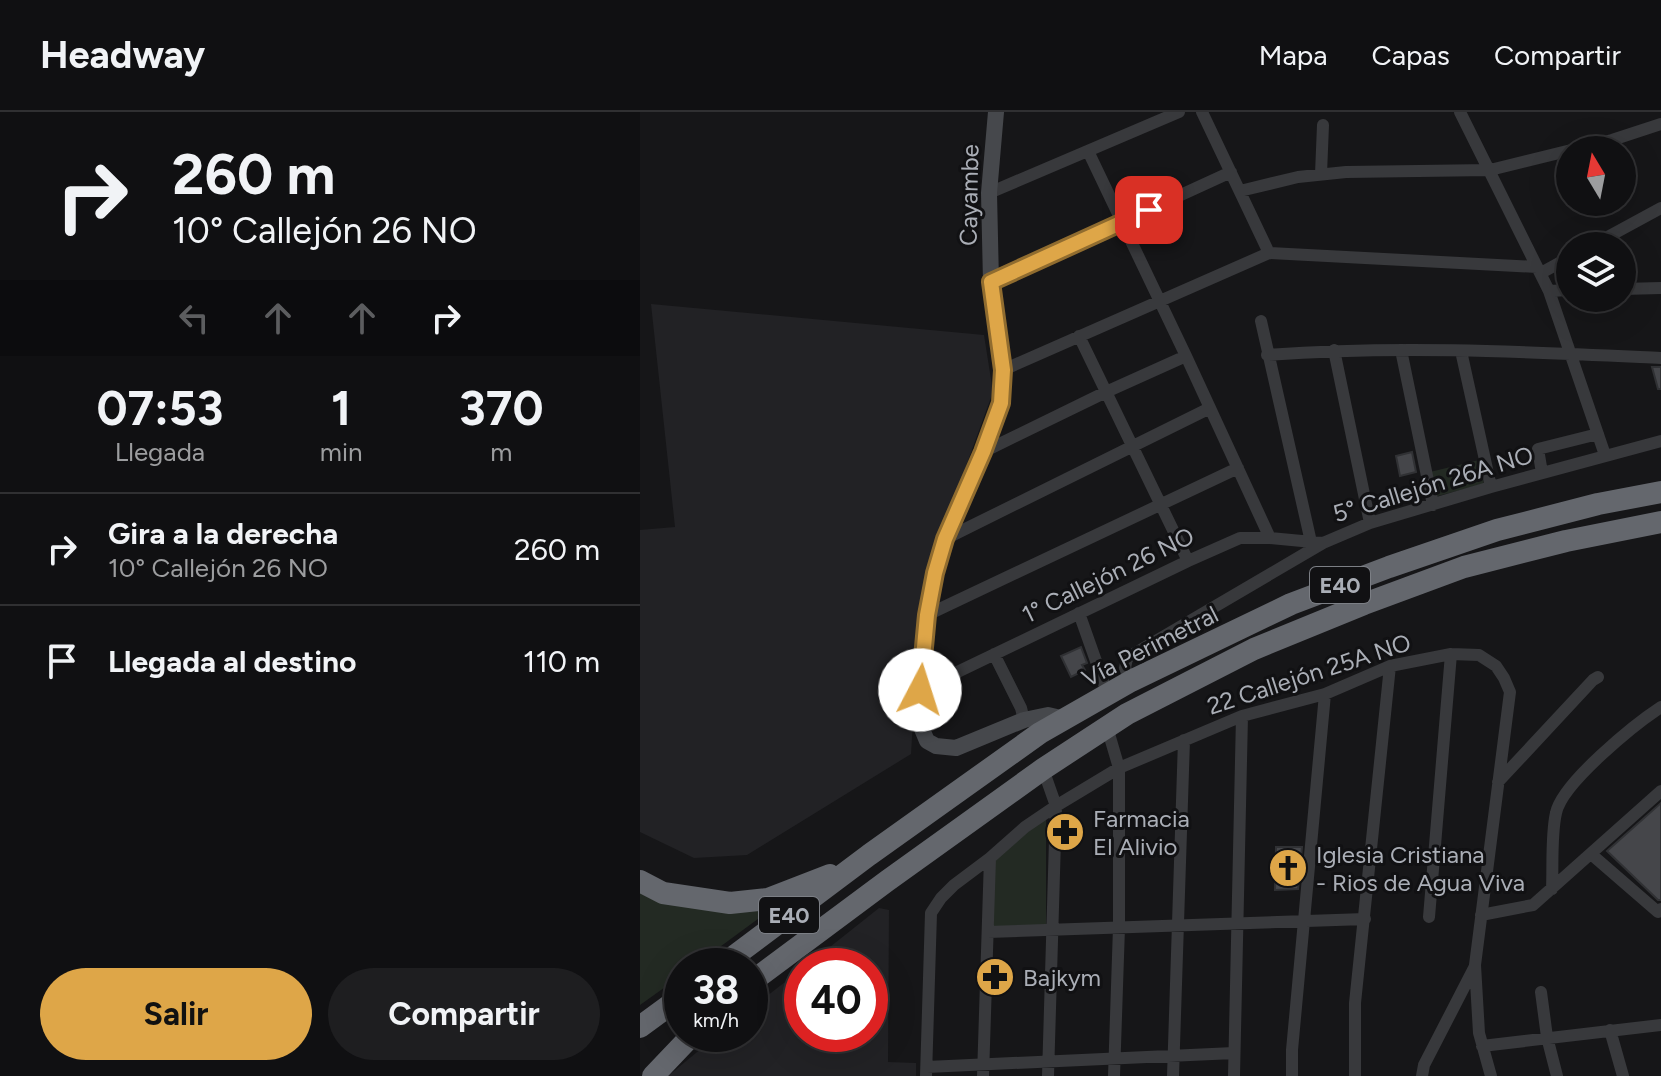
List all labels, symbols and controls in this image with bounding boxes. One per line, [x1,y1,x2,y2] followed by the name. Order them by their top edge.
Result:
[40,32,205,78] text: Headway
[1259,38,1328,72] text: Mapa
[1372,38,1450,72] text: Capas
[1494,38,1621,72] text: Compartir
[1556,136,1636,216] north arrow
[1556,136,1636,312] map controls
[172,141,335,208] text: 260 m
[40,144,144,248] icon: right
[954,144,984,246] street label: Cayambe
[1115,176,1183,244] pin
[1127,188,1171,232] icon: arrive
[172,209,477,252] text: 10° Callejón 26 NO
[1556,232,1636,312] button: layers
[172,296,216,340] icon: left
[256,296,300,340] icon: ahead
[340,296,384,340] icon: ahead
[424,296,468,340] icon: right
[97,379,223,437] text: 07:53
[331,379,351,437] text: 1
[459,379,543,437] text: 370
[115,436,205,468] text: Llegada
[320,436,363,468] text: min
[490,436,512,468] text: m
[1329,440,1537,528] street label: 5° Callejón 26A NO
[108,515,338,552] text: Gira a la derecha
[1017,521,1199,629] street label: 1° Callejón 26 NO
[40,527,84,571] icon: right
[514,531,600,568] text: 260 m
[108,552,328,584] text: 10° Callejón 26 NO
[1310,567,1370,603] road number: E40
[1077,599,1223,693] street label: Vía Perimetral
[1204,627,1414,721] street label: 22 Callejón 25A NO
[40,639,84,683] icon: arrive
[108,643,356,680] text: Llegada al destino
[523,643,600,680] text: 110 m
[878,648,962,732] position arrow
[1093,804,1190,861] place label: Farmacia El Alivio
[1044,811,1086,853] pharmacy icon: Farmacia El Alivio
[1316,840,1525,897] place label: Iglesia Cristiana - Rios de Agua Viva
[1267,847,1309,889] church icon: Iglesia Cristiana - Rios de Agua Viva
[759,897,819,933] road number: E40
[784,948,888,1052] speed limit sign: 40
[974,956,1016,998] pharmacy icon: Bajkym
[1023,963,1101,992] place label: Bajkym
[693,966,739,1014] text: 38
[40,968,312,1060] button: Salir
[328,968,600,1060] button: Compartir
[693,1008,739,1032] text: km/h

